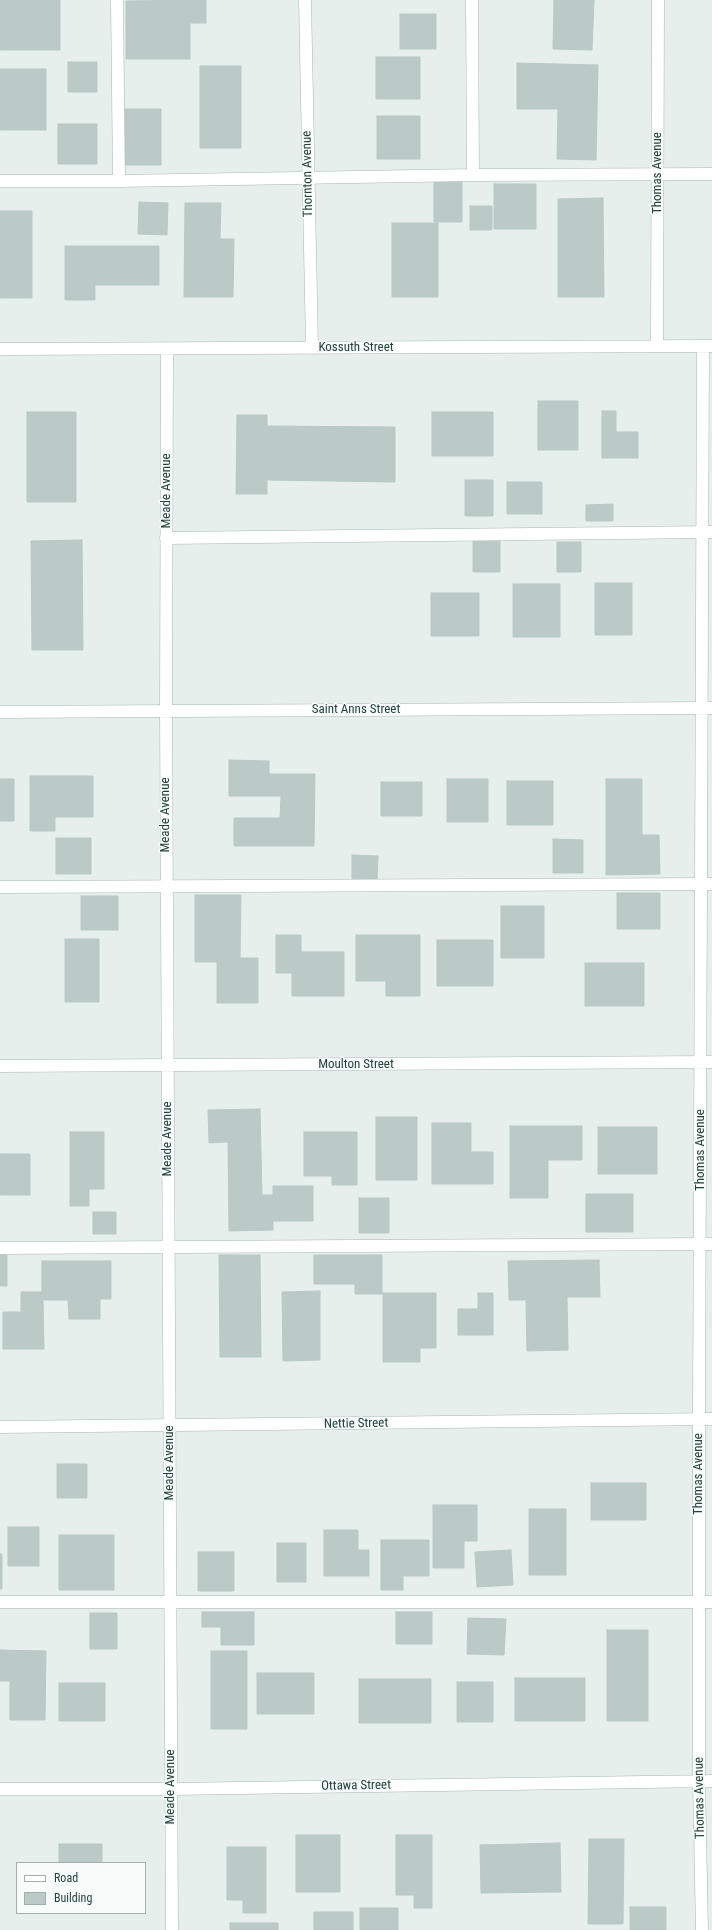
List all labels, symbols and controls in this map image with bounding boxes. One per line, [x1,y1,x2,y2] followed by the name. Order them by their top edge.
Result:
[299,130,317,218] street label: Thornton Avenue
[650,132,666,214] street label: Thomas Avenue
[318,340,394,356] street label: Kossuth Street
[159,453,175,529] street label: Meade Avenue
[312,702,400,718] street label: Saint Anns Street
[158,777,174,853] street label: Meade Avenue
[318,1057,394,1073] street label: Moulton Street
[160,1101,176,1177] street label: Meade Avenue
[693,1109,709,1191] street label: Thomas Avenue
[324,1416,388,1432] street label: Nettie Street
[162,1425,178,1501] street label: Meade Avenue
[691,1433,707,1515] street label: Thomas Avenue
[163,1749,179,1825] street label: Meade Avenue
[691,1757,709,1839] street label: Thomas Avenue
[321,1778,391,1794] street label: Ottawa Street
[16,1862,146,1914] legend
[54,1871,78,1885] text: Road
[54,1891,92,1905] text: Building

